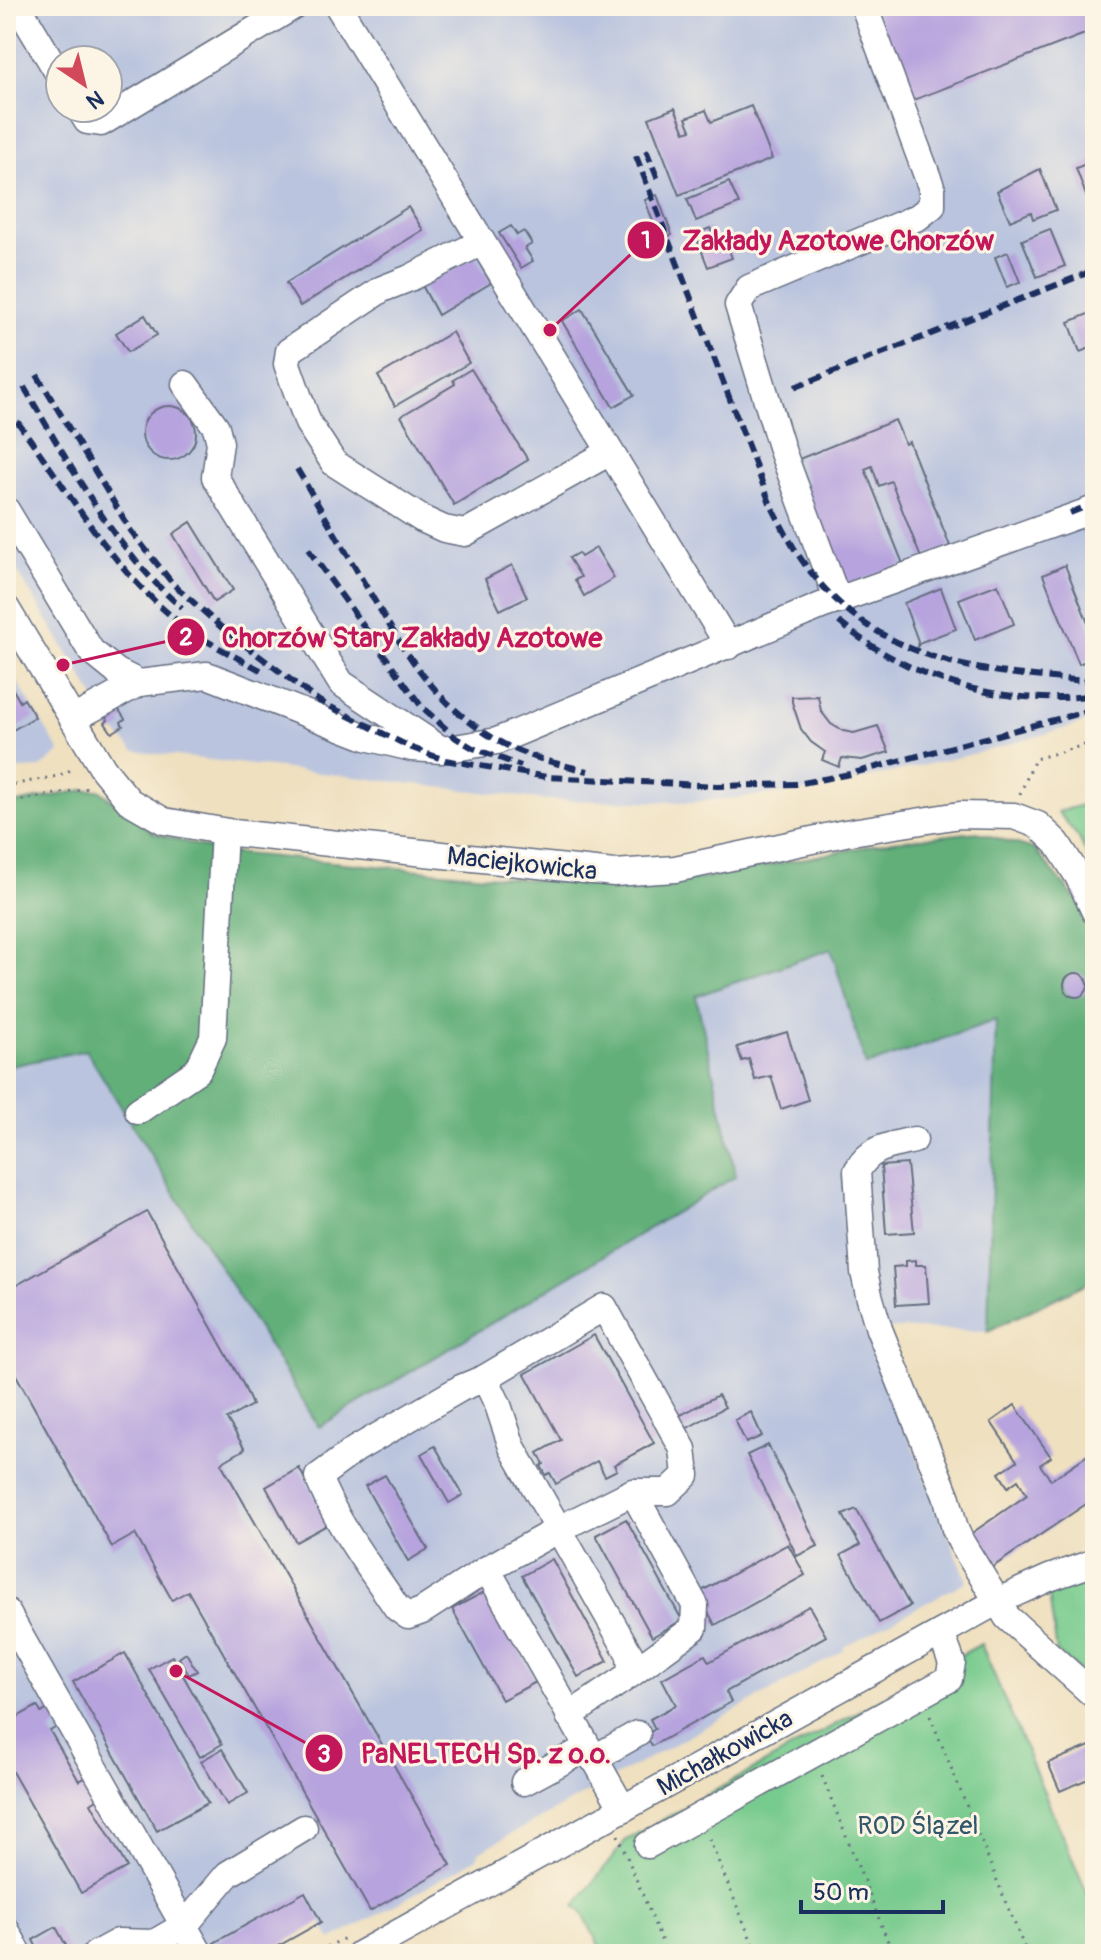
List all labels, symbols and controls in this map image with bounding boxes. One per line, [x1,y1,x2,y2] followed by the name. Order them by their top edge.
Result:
[44,44,124,124] north arrow
[81,84,109,115] text: N
[626,214,1010,266] callout: Zakłady Azotowe Chorzów
[682,224,994,259] text: Zakłady Azotowe Chorzów
[641,226,651,255] text: 1
[166,611,618,663] callout: Chorzów Stary Zakłady Azotowe
[222,621,604,656] text: Chorzów Stary Zakłady Azotowe
[179,623,193,652] text: 2
[445,840,599,888] street label: Maciejkowicka
[652,1703,798,1803] street label: Michałkowicka
[304,1727,627,1779] callout: PaNELTECH Sp. z o.o.
[361,1737,611,1772] text: PaNELTECH Sp. z o.o.
[317,1740,331,1769] text: 3
[857,1810,979,1842] park label: ROD Ślązel
[801,1864,943,1914] scale bar
[813,1878,869,1907] text: 50 m

